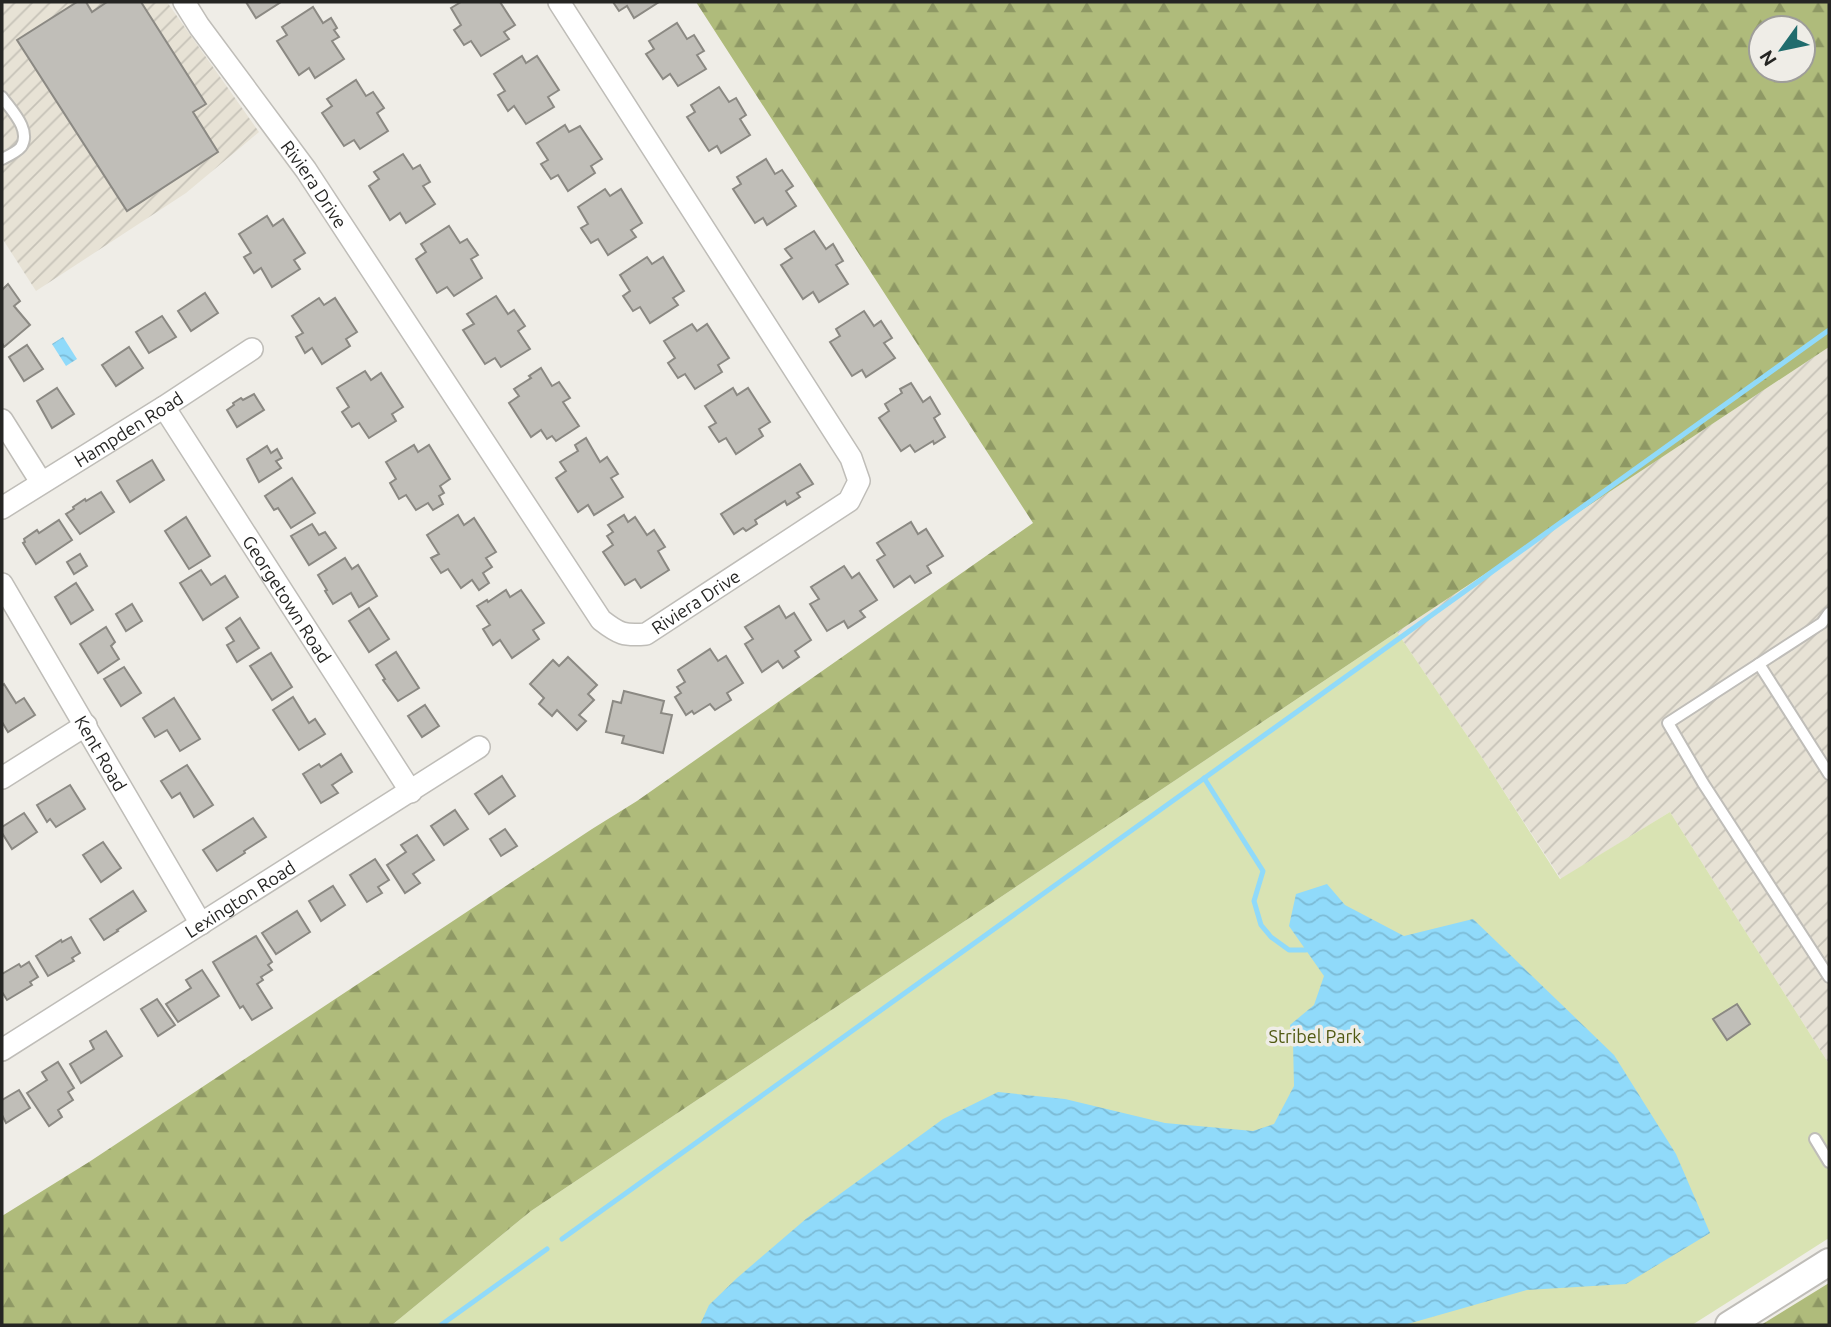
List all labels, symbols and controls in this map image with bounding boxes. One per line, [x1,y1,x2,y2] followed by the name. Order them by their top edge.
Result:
[1747,14,1817,84] north arrow
[1755,46,1781,70] text: N
[277,136,351,232] street label: Riviera Drive
[70,388,186,471] street label: Hampden Road
[239,532,335,666] street label: Georgetown Road
[648,565,743,638] street label: Riviera Drive
[71,712,131,794] street label: Kent Road
[181,856,299,941] street label: Lexington Road
[1269,1026,1361,1046] park label: Stribel Park

